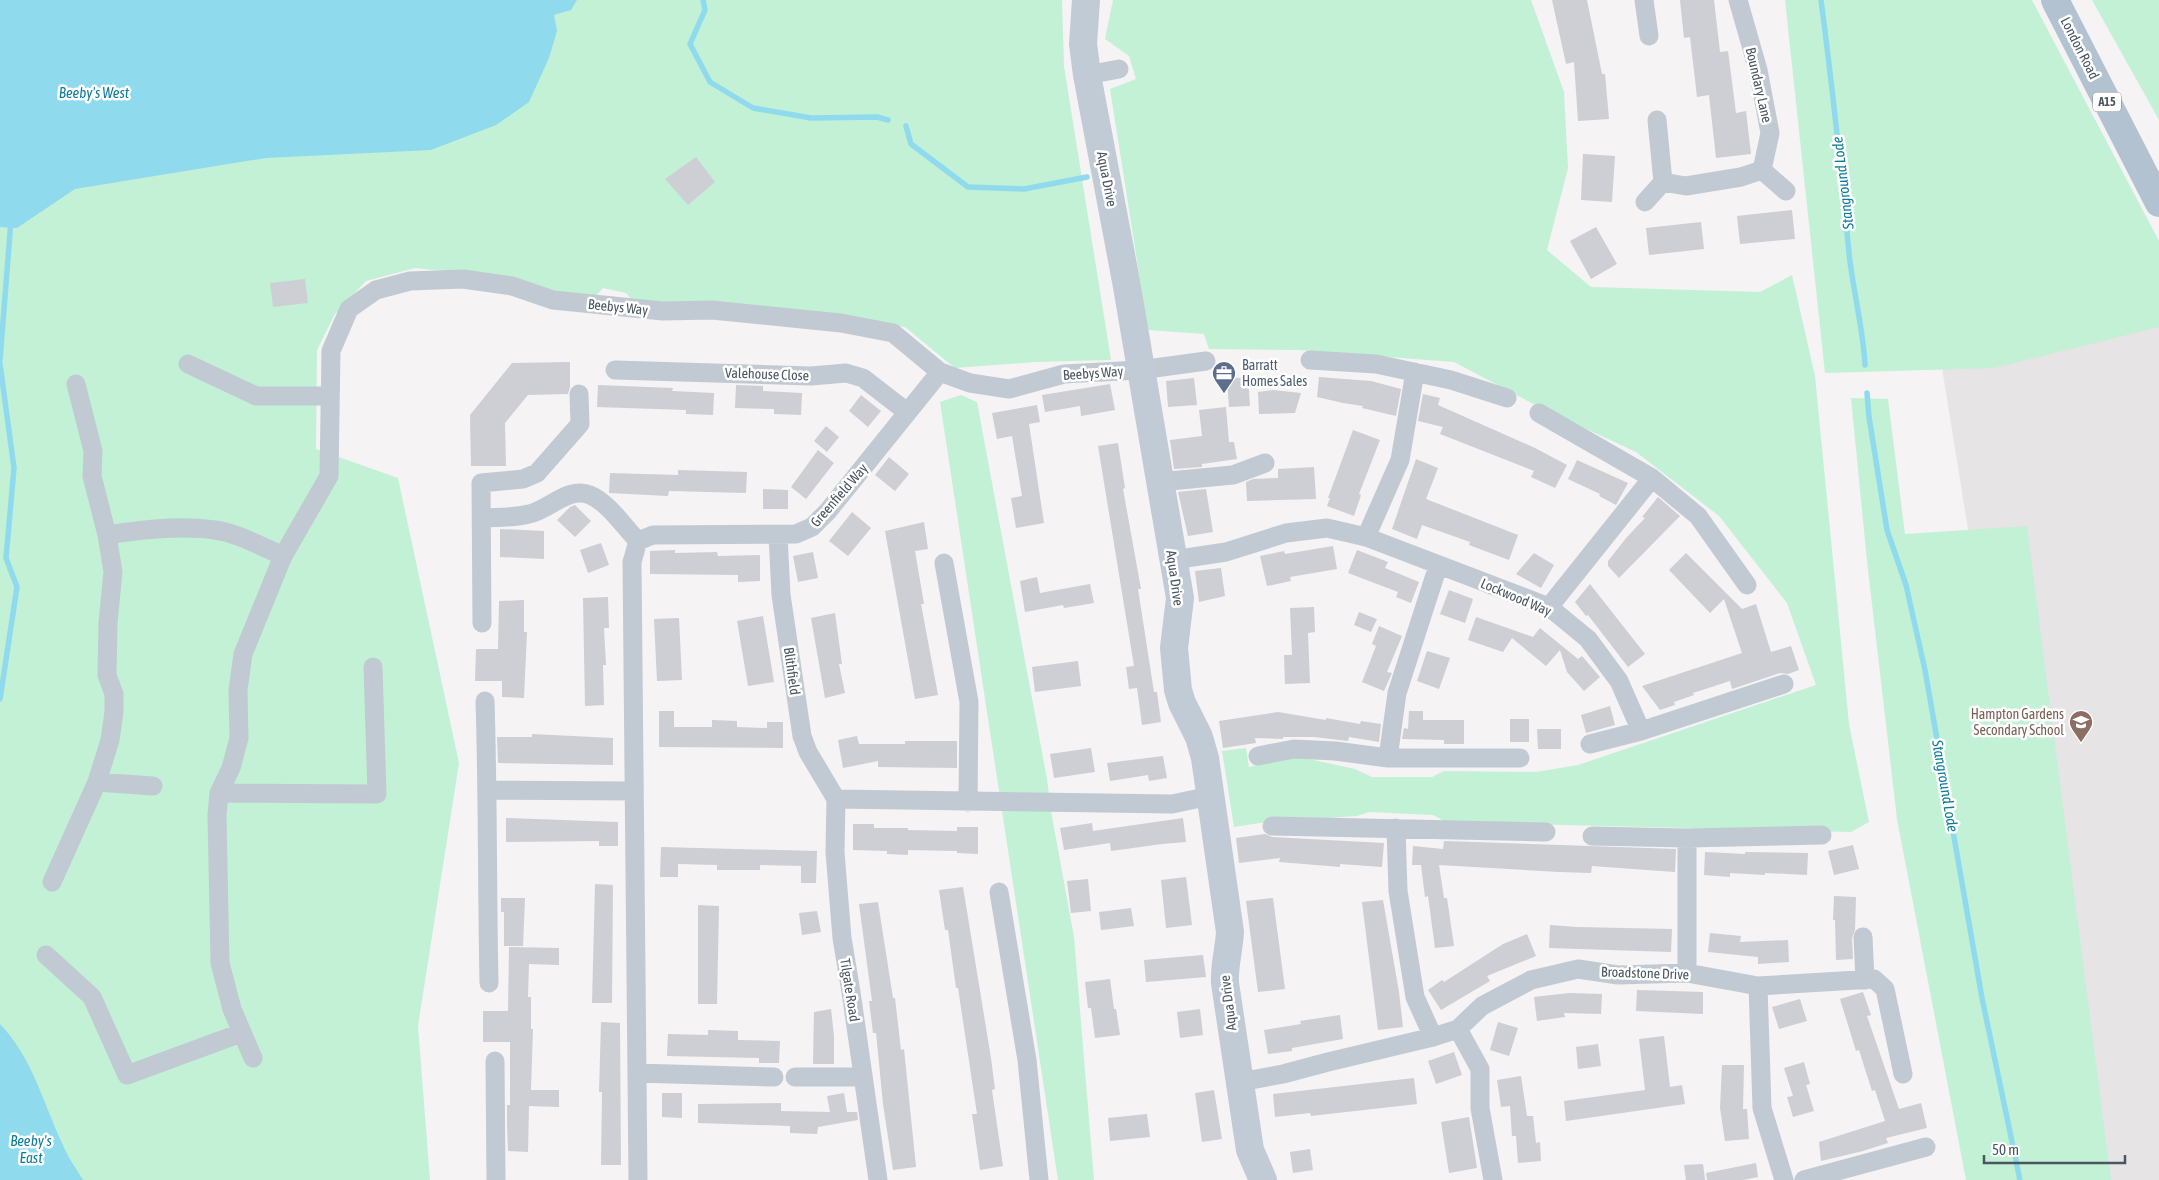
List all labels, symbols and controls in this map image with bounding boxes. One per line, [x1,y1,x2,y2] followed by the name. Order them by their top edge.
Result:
[2058,14,2102,82] street label: London Road
[1743,46,1775,124] street label: Boundary Lane
[59,84,130,101] water label: Beeby's West
[2093,92,2121,111] road number: A15
[1828,136,1857,231] water label: Stanground Lode
[1094,150,1120,208] street label: Aqua Drive
[587,296,649,318] street label: Beebys Way
[1242,357,1307,389] place label: Barratt Homes Sales
[1211,360,1237,394] office icon: Barratt Homes Sales
[1062,363,1124,383] street label: Beebys Way
[725,365,809,383] street label: Valehouse Close
[807,460,871,530] street label: Greenfield Way
[1163,549,1187,607] street label: Aqua Drive
[1478,575,1554,619] street label: Lockwood Way
[781,646,803,696] street label: Blithfield
[1971,706,2064,738] place label: Hampton Gardens Secondary School
[2068,709,2094,743] school or university icon: Hampton Gardens Secondary School
[1929,738,1962,833] water label: Stanground Lode
[837,957,863,1023] street label: Tilgate Road
[1601,963,1689,983] street label: Broadstone Drive
[1217,974,1239,1032] street label: Aqua Drive
[10,1132,52,1166] water label: Beeby's East
[1984,1132,2125,1164] scale bar
[1992,1141,2019,1158] text: 50 m

